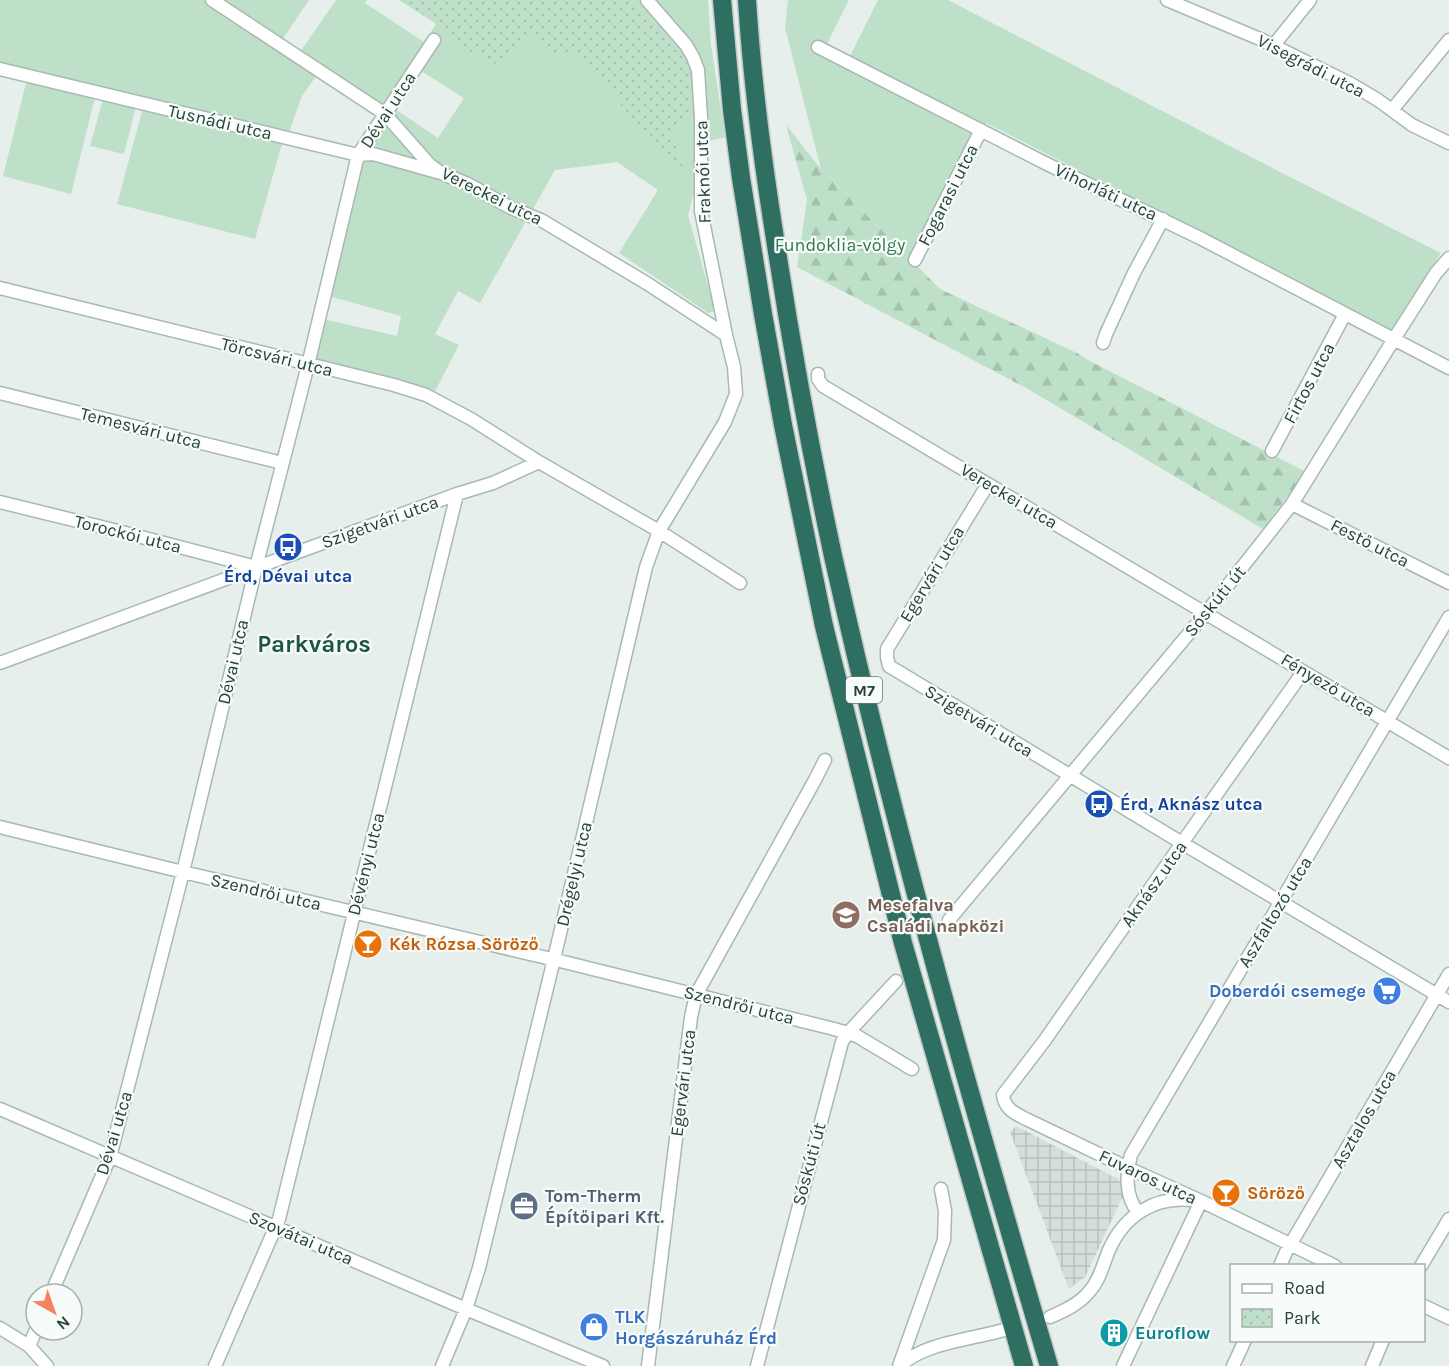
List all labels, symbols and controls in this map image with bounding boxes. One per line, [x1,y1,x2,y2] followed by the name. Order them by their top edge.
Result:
[1253,29,1369,103] street label: Visegrádi utca
[355,68,421,152] street label: Dévai utca
[166,99,274,145] street label: Tusnádi utca
[690,120,716,224] street label: Fraknói utca
[913,140,983,250] street label: Fogarasi utca
[1051,159,1161,225] street label: Vihorláti utca
[438,162,546,230] street label: Vereckei utca
[775,234,906,256] park label: Fundoklia-völgy
[219,332,335,382] street label: Törcsvári utca
[1279,339,1339,427] street label: Firtos utca
[78,402,204,454] street label: Temesvári utca
[956,458,1062,534] street label: Vereckei utca
[318,491,442,553] street label: Szigetvári utca
[72,510,184,558] street label: Torockói utca
[1327,514,1413,572] street label: Festő utca
[895,522,969,626] street label: Egervári utca
[272,531,304,563] bus stop icon: Érd, Dévai utca
[1180,561,1251,641] street label: Sóskúti út
[224,564,352,587] place label: Érd, Dévai utca
[213,617,253,707] street label: Dévai utca
[257,630,371,658] district label: Parkváros
[1277,648,1379,722] street label: Fényező utca
[846,677,882,703] road number: M7
[921,680,1037,762] street label: Szigetvári utca
[1083,788,1115,820] bus stop icon: Érd, Aknász utca
[1120,792,1263,815] place label: Érd, Aknász utca
[343,810,389,918] street label: Dévényi utca
[551,819,597,929] street label: Drégelyi utca
[1116,837,1192,931] street label: Aknász utca
[1233,853,1317,971] street label: Aszfaltozó utca
[208,869,324,915] street label: Szendrői utca
[867,894,1004,937] place label: Mesefalva Családi napközi
[830,899,862,931] school or university icon: Mesefalva Családi napközi
[352,928,384,960] bar icon: Kék Rózsa Söröző
[389,933,539,955] place label: Kék Rózsa Söröző
[1371,975,1403,1007] supermarket icon: Doberdói csemege
[1209,980,1366,1002] place label: Doberdói csemege
[681,981,797,1029] street label: Szendrői utca
[666,1028,700,1138] street label: Egervári utca
[1327,1066,1401,1172] street label: Asztalos utca
[91,1088,137,1178] street label: Dévai utca
[787,1120,831,1208] street label: Sóskúti út
[1095,1145,1201,1209] street label: Fuvaros utca
[1210,1177,1242,1209] bar icon: Söröző
[1247,1182,1305,1204] place label: Söröző
[545,1185,664,1228] place label: Tom-Therm Építőipari Kft.
[508,1190,540,1222] office icon: Tom-Therm Építőipari Kft.
[245,1206,357,1270] street label: Szovátai utca
[1230,1264,1425,1342] legend
[1284,1277,1325,1299] text: Road
[24,1282,84,1342] north arrow
[615,1306,777,1349] place label: TLK Horgászáruház Érd
[1284,1307,1321,1329] text: Park
[578,1311,610,1343] shop icon: TLK Horgászáruház Érd
[53,1312,74,1334] text: N
[1098,1317,1130,1349] building icon: Euroflow
[1135,1322,1210,1344] place label: Euroflow

